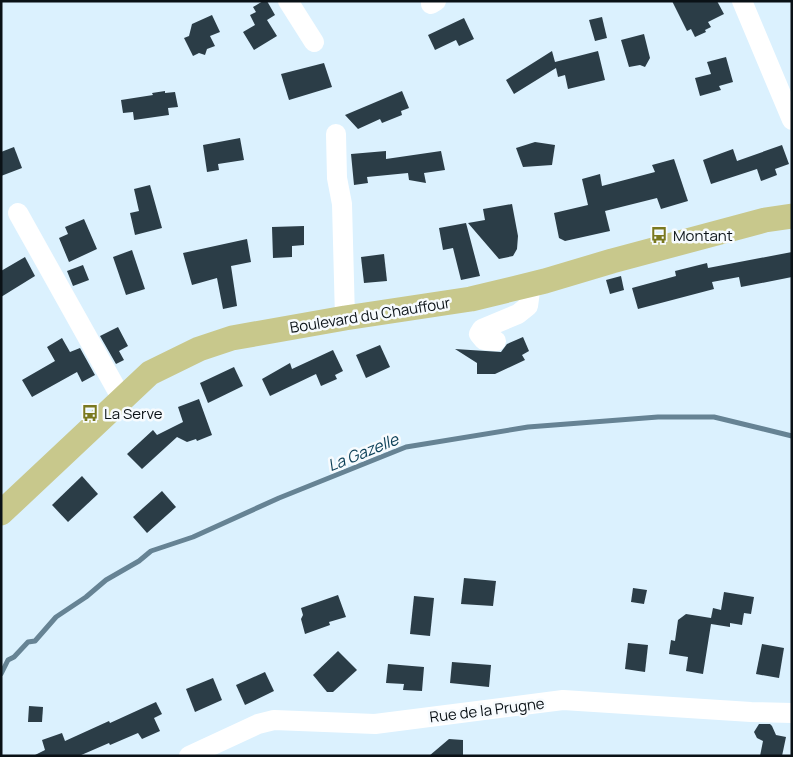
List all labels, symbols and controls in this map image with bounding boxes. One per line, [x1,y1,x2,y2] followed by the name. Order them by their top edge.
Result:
[649,225,669,245] bus stop icon: Montant
[673,225,733,246] place label: Montant
[288,292,452,338] street label: Boulevard du Chauffour
[80,403,100,423] bus stop icon: La Serve
[104,403,163,424] place label: La Serve
[324,427,403,476] water label: La Gazelle
[428,693,546,727] street label: Rue de la Prugne

